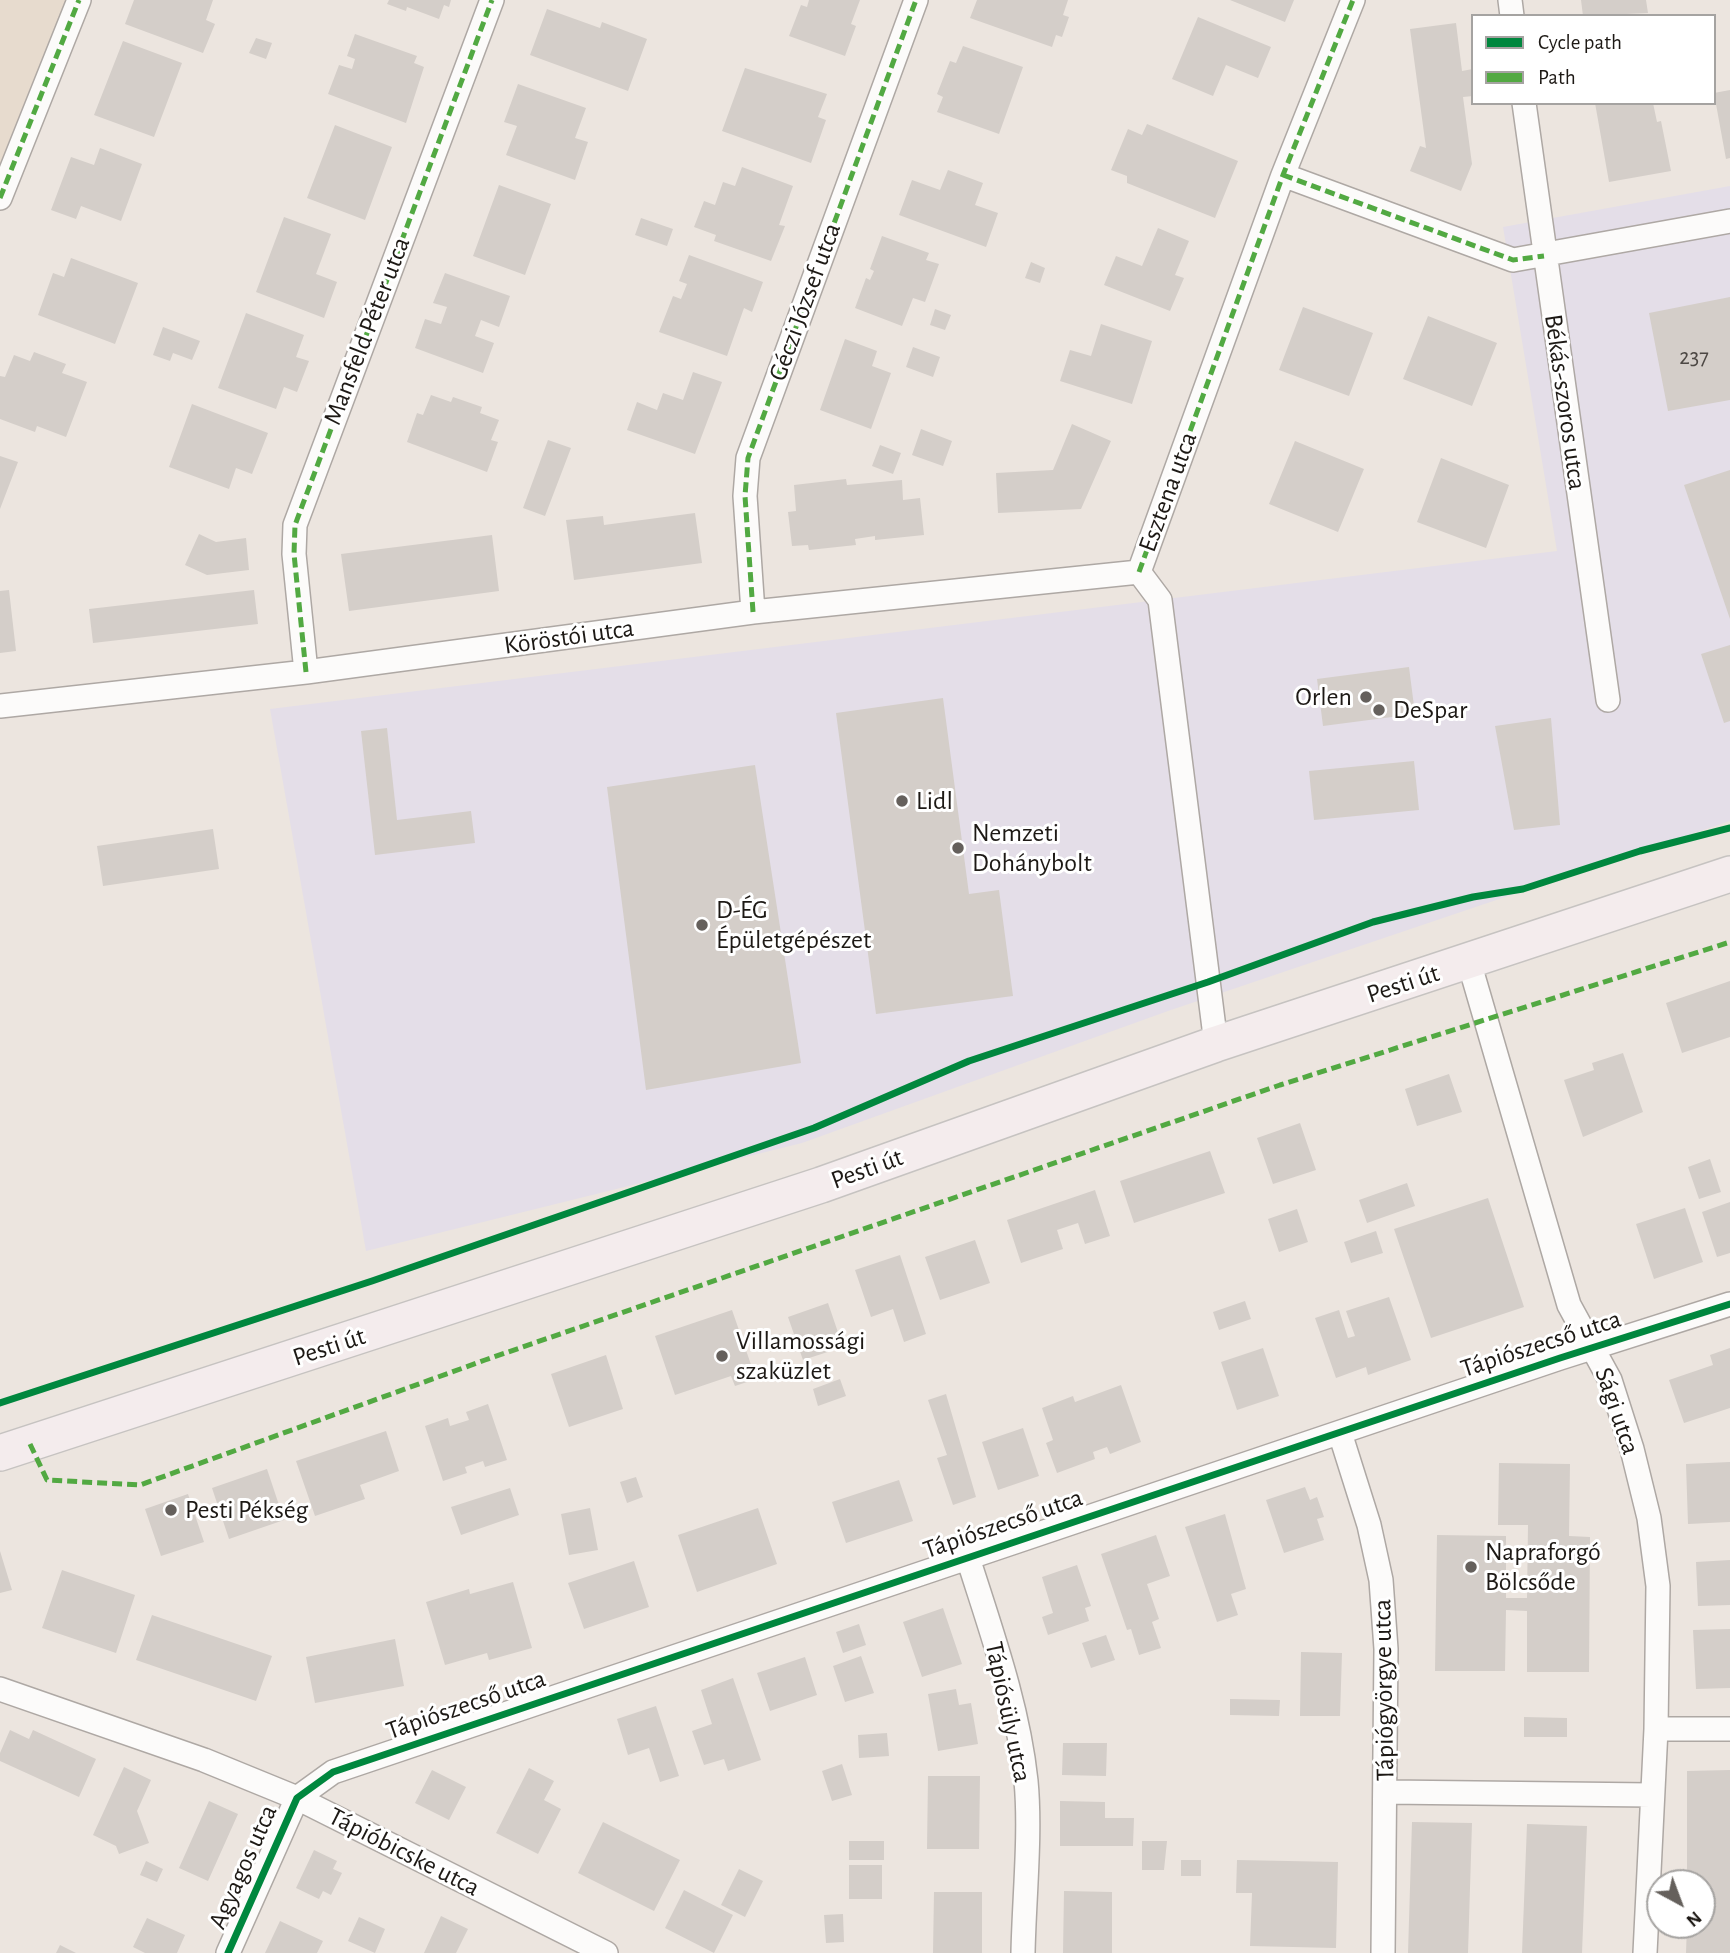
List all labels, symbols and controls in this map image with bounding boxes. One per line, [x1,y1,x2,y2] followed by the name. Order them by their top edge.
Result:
[1471,14,1716,105] legend
[1538,32,1622,53] text: Cycle path
[1538,67,1576,88] text: Path
[762,219,848,385] street label: Géczi József utca
[317,233,417,429] street label: Mansfeld Péter utca
[1537,312,1593,492] street label: Békás-szoros utca
[1679,343,1709,371] house number: 237
[1132,428,1204,556] street label: Esztena utca
[502,612,636,662] street label: Köröstói utca
[1295,681,1352,713] place label: Orlen
[1358,689,1374,705] marker: Orlen
[1393,694,1467,726] place label: DeSpar
[1371,702,1387,718] marker: DeSpar
[916,785,953,817] place label: Lidl
[894,793,910,809] marker: Lidl
[972,817,1092,878] place label: Nemzeti Dohánybolt
[950,840,966,856] marker: Nemzeti Dohánybolt
[716,894,871,956] place label: D-ÉG Épületgépészet
[694,917,710,933] marker: D-ÉG Épületgépészet
[1363,958,1443,1010] street label: Pesti út
[827,1142,907,1196] street label: Pesti út
[1457,1303,1625,1385] street label: Tápiószecső utca
[289,1321,369,1373] street label: Pesti út
[736,1325,865,1386] place label: Villamossági szaküzlet
[714,1348,730,1364] marker: Villamossági szaküzlet
[1588,1363,1646,1459] street label: Sági utca
[919,1482,1087,1566] street label: Tápiószecső utca
[185,1494,308,1526] place label: Pesti Pékség
[163,1502,179,1518] marker: Pesti Pékség
[1485,1536,1601,1598] place label: Napraforgó Bölcsőde
[1463,1559,1479,1575] marker: Napraforgó Bölcsőde
[1367,1599,1401,1781] street label: Tápiógyörgye utca
[978,1639,1038,1785] street label: Tápiósüly utca
[382,1663,550,1747] street label: Tápiószecső utca
[202,1800,284,1934] street label: Agyagos utca
[323,1801,485,1903] street label: Tápióbicske utca
[1646,1869,1716,1939] north arrow
[1683,1907,1705,1930] text: N

